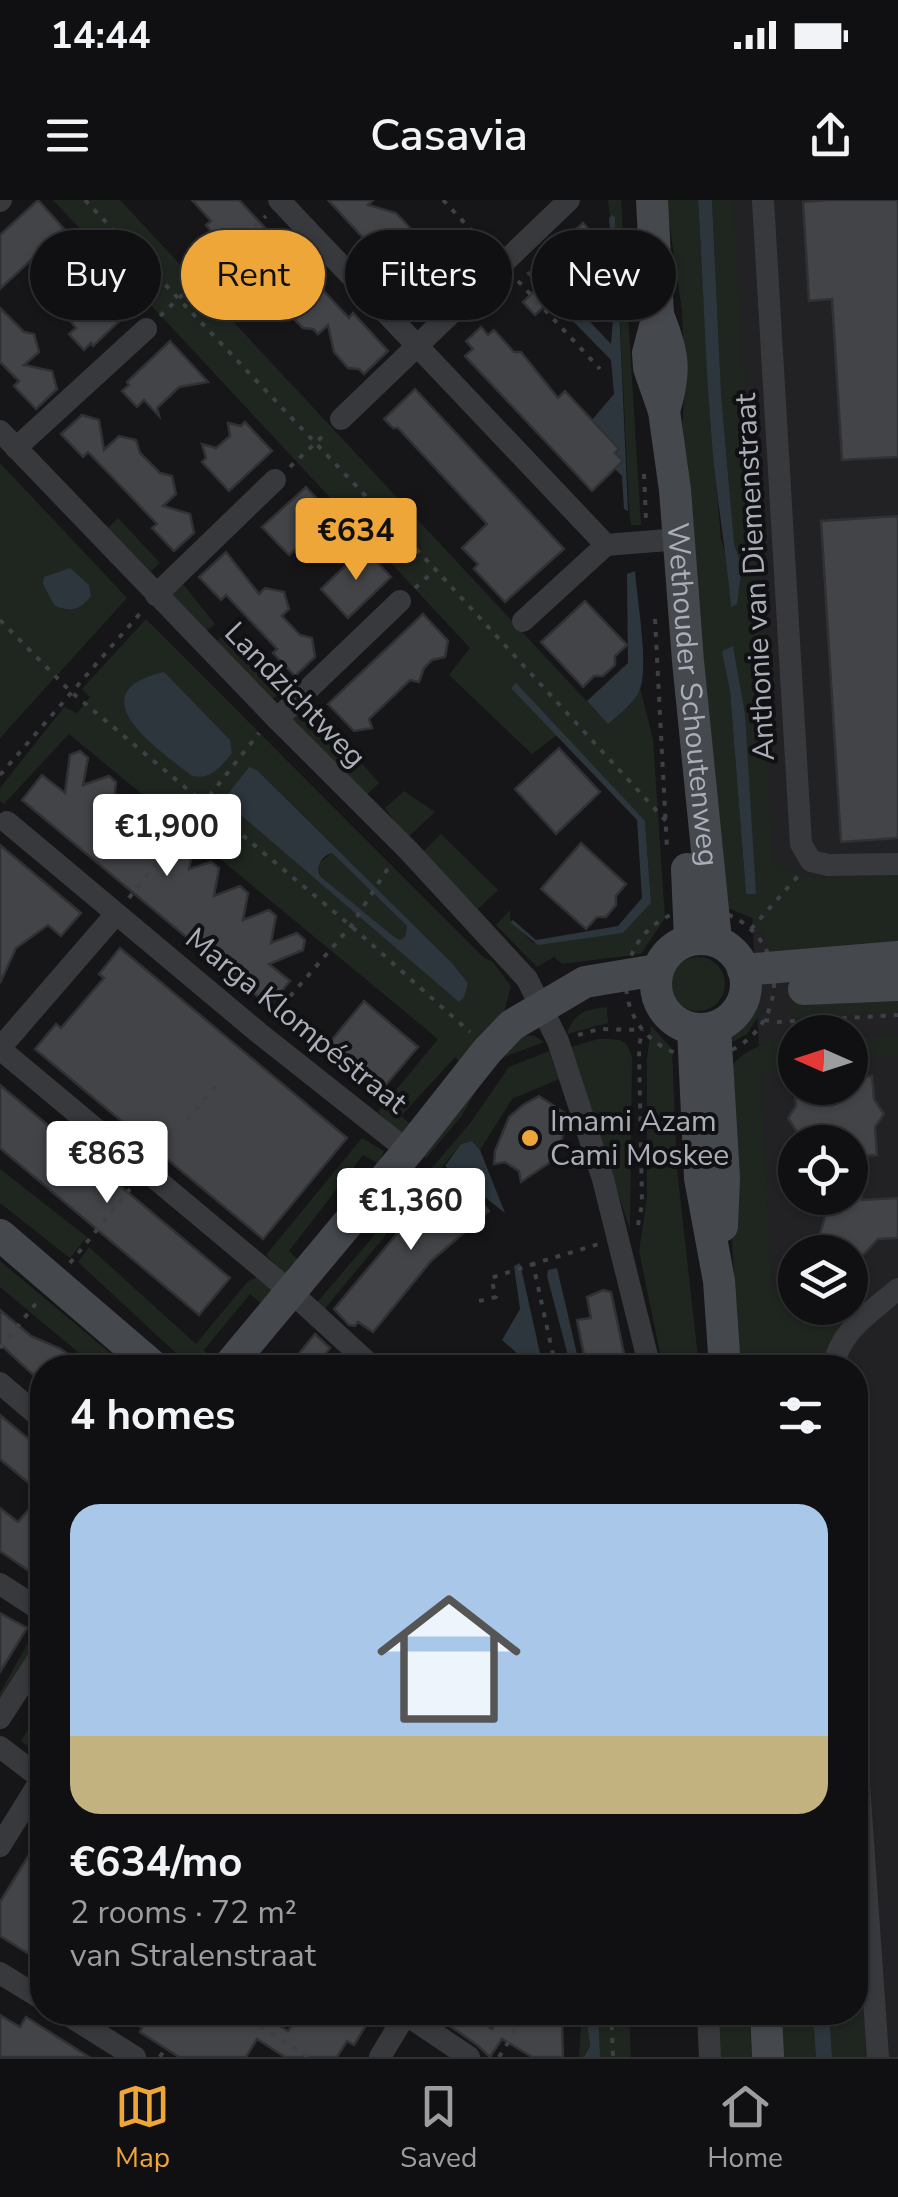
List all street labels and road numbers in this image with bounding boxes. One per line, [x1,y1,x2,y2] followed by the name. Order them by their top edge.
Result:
[725,392,785,762] street label: Anthonie van Diemenstraat
[657,521,729,868] street label: Wethouder Schoutenweg
[215,613,375,777] street label: Landzichtweg
[177,919,416,1124] street label: Marga Klompéstraat

